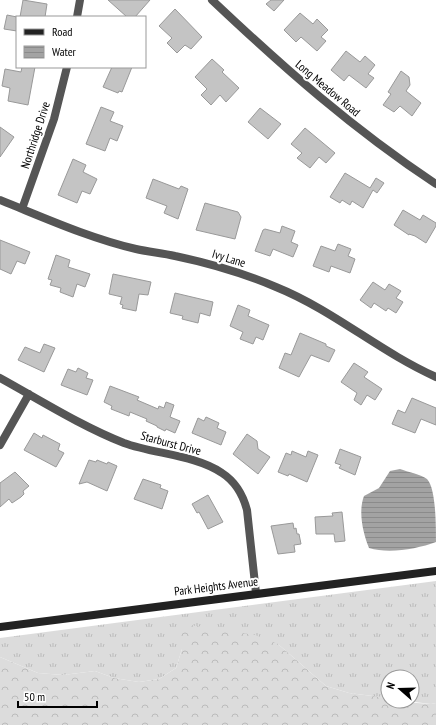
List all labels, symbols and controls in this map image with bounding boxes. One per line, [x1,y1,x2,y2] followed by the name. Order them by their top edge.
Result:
[16,16,146,68] legend
[52,24,72,39] text: Road
[52,44,77,59] text: Water
[292,56,364,120] street label: Long Meadow Road
[17,100,53,170] street label: Northridge Drive
[210,246,248,270] street label: Ivy Lane
[139,428,203,458] street label: Starburst Drive
[173,573,259,599] street label: Park Heights Avenue
[380,669,420,709] north arrow
[383,680,398,691] text: N
[18,683,97,709] scale bar
[24,689,45,704] text: 50 m

